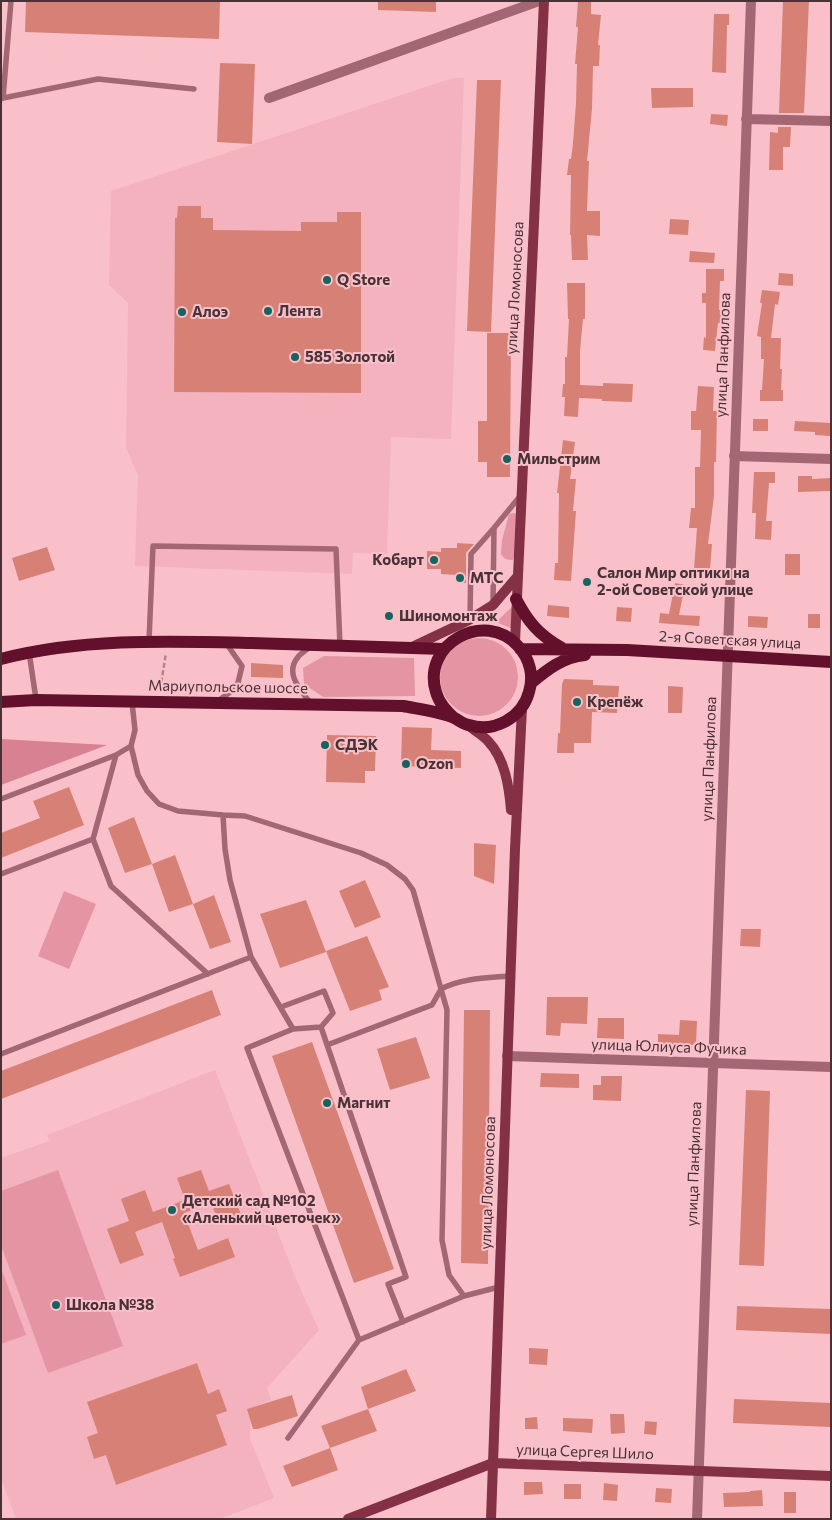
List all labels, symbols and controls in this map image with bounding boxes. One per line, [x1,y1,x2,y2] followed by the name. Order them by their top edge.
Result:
[503,221,527,355] street label: улица Ломоносова
[337,271,390,289] place label: Q Store
[321,274,333,286] marker: Q Store
[712,292,734,418] street label: улица Панфилова
[278,302,321,320] place label: Лента
[192,303,228,321] place label: Алоэ
[262,305,274,317] marker: Лента
[176,306,188,318] marker: Алоэ
[305,348,395,366] place label: 585 Золотой
[289,351,301,363] marker: 585 Золотой
[517,450,600,468] place label: Мильстрим
[501,453,513,465] marker: Мильстрим
[372,551,424,569] place label: Кобарт
[428,554,440,566] marker: Кобарт
[597,564,753,599] place label: Салон Мир оптики на 2-ой Советской улице
[470,569,503,587] place label: МТС
[454,572,466,584] marker: МТС
[581,576,593,588] marker: Салон Мир оптики на 2-ой Советской улице
[399,607,498,625] place label: Шиномонтаж
[383,610,395,622] marker: Шиномонтаж
[658,627,802,653] street label: 2-я Советская улица
[148,677,308,697] street label: Мариупольское шоссе
[587,693,644,711] place label: Крепёж
[571,696,583,708] marker: Крепёж
[698,696,720,822] street label: улица Панфилова
[335,736,378,754] place label: СДЭК
[319,739,331,751] marker: СДЭК
[416,755,454,773] place label: Ozon
[400,758,412,770] marker: Ozon
[591,1035,747,1059] street label: улица Юлиуса Фучика
[337,1094,390,1112] place label: Магнит
[321,1097,333,1109] marker: Магнит
[683,1101,705,1227] street label: улица Панфилова
[477,1116,499,1250] street label: улица Ломоносова
[182,1192,341,1227] place label: Детский сад №102 «Аленький цветочек»
[166,1204,178,1216] marker: Детский сад №102 «Аленький цветочек»
[66,1296,154,1314] place label: Школа №38
[50,1299,62,1311] marker: Школа №38
[516,1441,654,1463] street label: улица Сергея Шило

